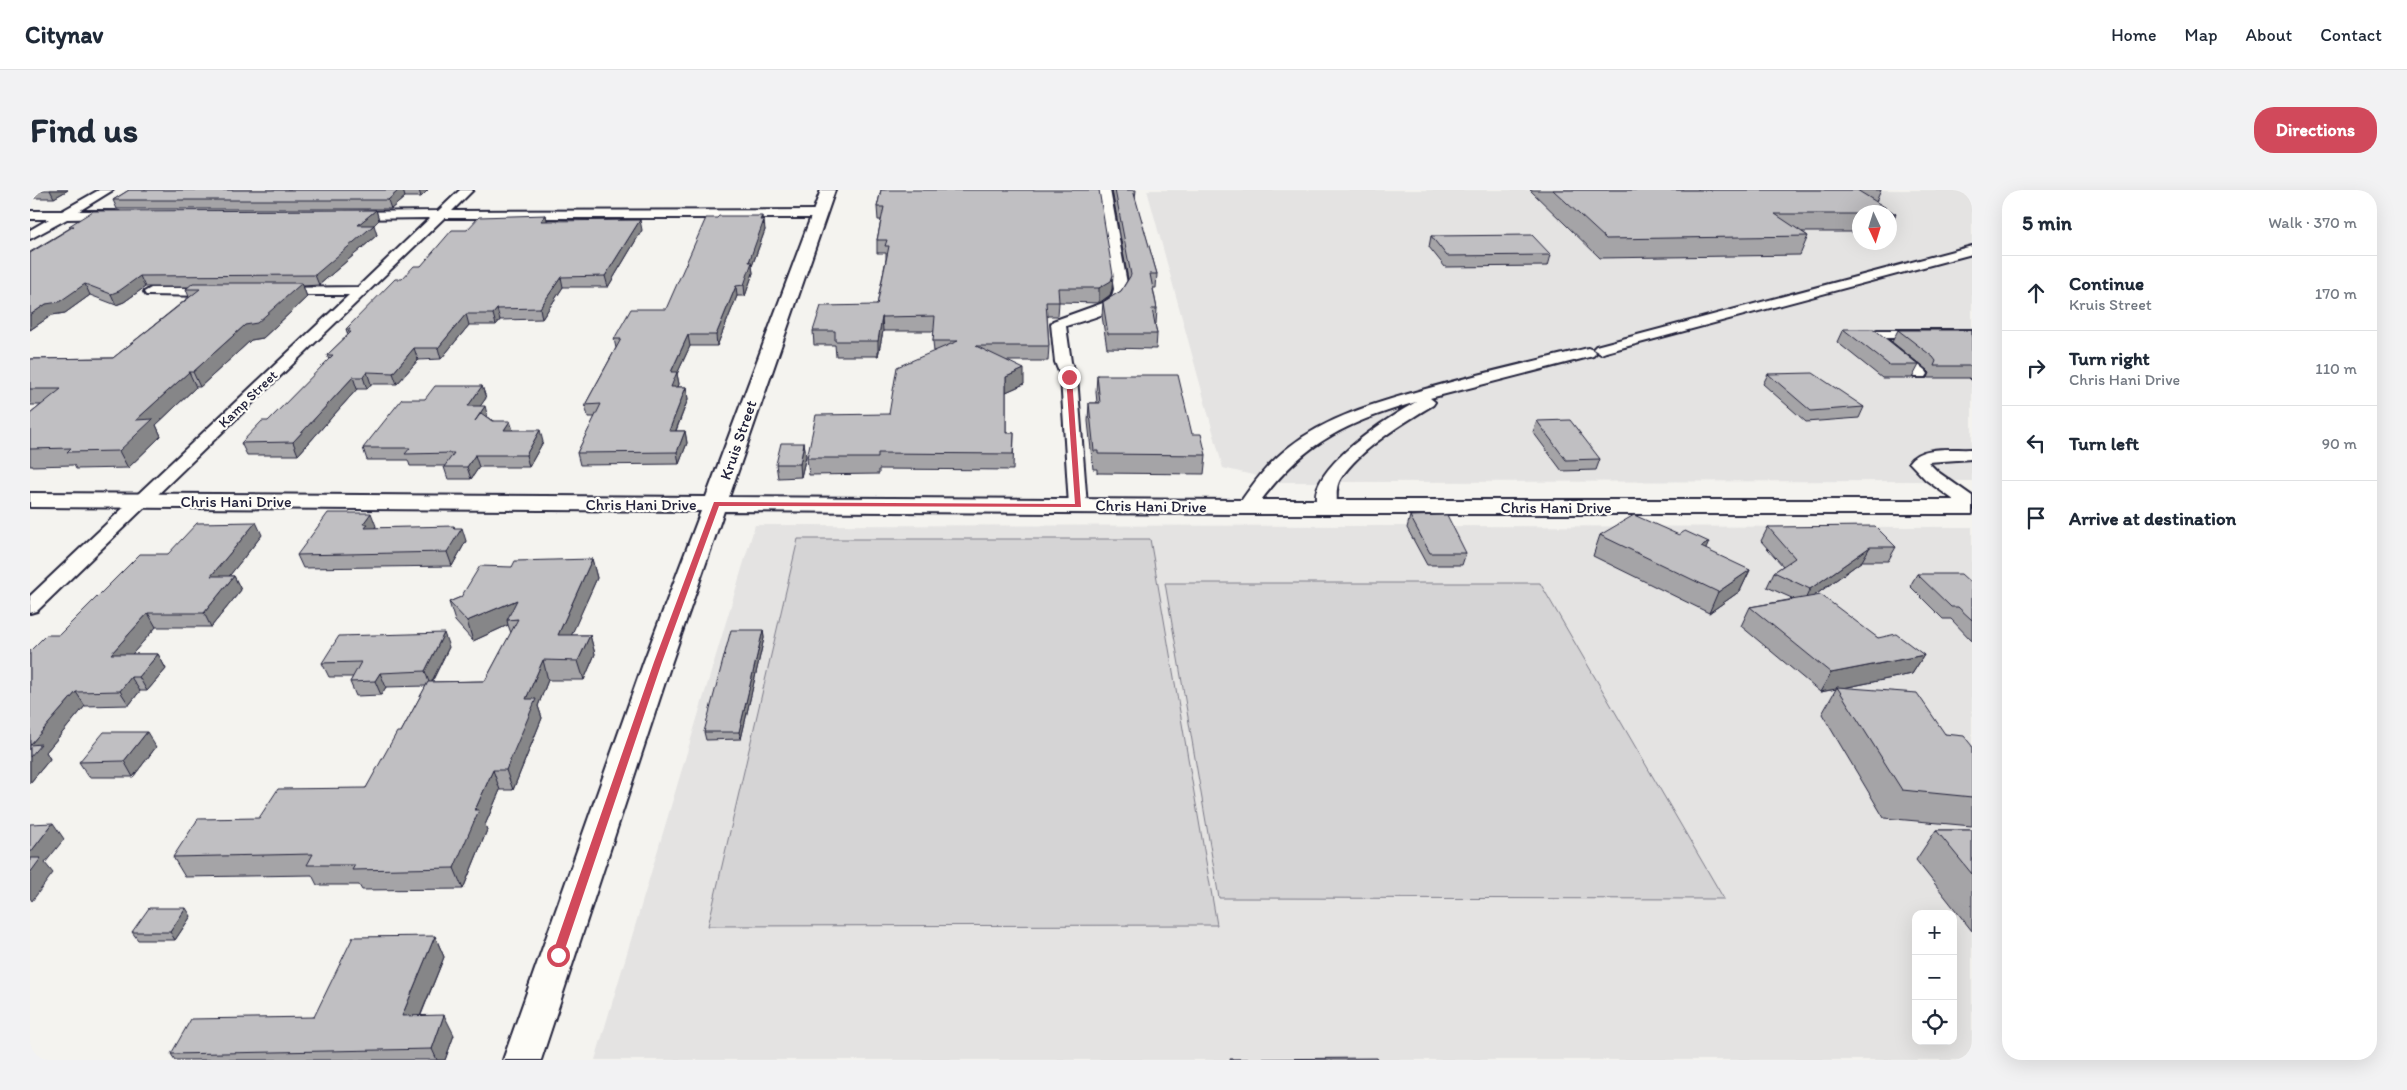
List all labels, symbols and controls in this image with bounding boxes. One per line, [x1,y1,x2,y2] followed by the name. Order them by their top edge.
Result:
[25,20,103,49] text: Citynav
[2111,24,2157,46] text: Home
[2185,24,2218,46] text: Map
[2246,24,2292,46] text: About
[2320,24,2382,46] text: Contact
[2254,107,2377,153] button: Directions
[30,109,138,151] text: Find us
[1852,205,1897,250] north arrow
[2022,210,2072,235] text: 5 min
[2268,213,2357,232] text: Walk · 370 m
[2069,272,2144,295] text: Continue
[2022,279,2050,307] icon: ahead
[2315,284,2357,303] text: 170 m
[2069,295,2152,314] text: Kruis Street
[2069,347,2150,370] text: Turn right
[2022,354,2050,382] icon: right
[2315,359,2357,378] text: 110 m
[1058,366,1081,389] route end
[215,367,281,431] street label: Kamp Street
[2069,370,2180,389] text: Chris Hani Drive
[716,398,760,482] street label: Kruis Street
[2022,429,2050,457] icon: left
[2069,432,2139,455] text: Turn left
[2322,434,2357,453] text: 90 m
[180,492,292,511] street label: Chris Hani Drive
[585,495,697,514] street label: Chris Hani Drive
[1095,496,1207,516] street label: Chris Hani Drive
[1500,498,1612,517] street label: Chris Hani Drive
[2022,504,2050,532] icon: arrive
[2069,507,2236,530] text: Arrive at destination
[1912,910,1957,1045] map controls
[1912,910,1957,955] button: +
[547,944,570,967] route start
[1912,955,1957,1000] button: −
[1912,1000,1957,1045] button: locate

